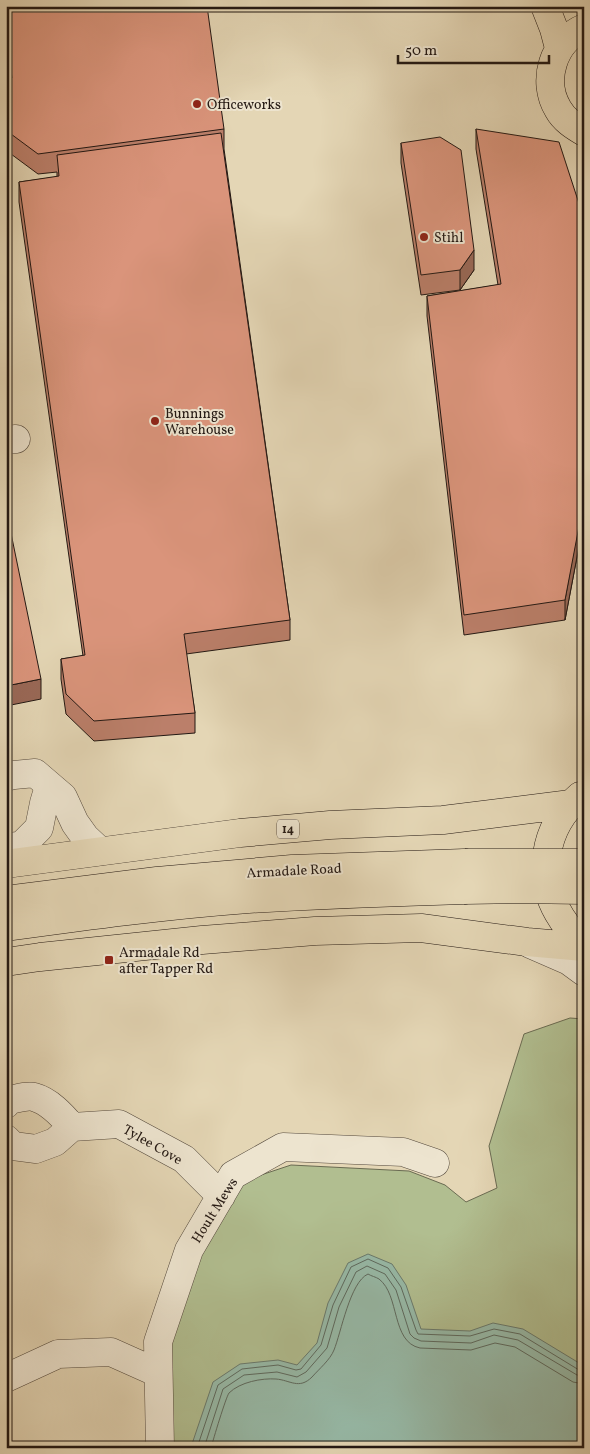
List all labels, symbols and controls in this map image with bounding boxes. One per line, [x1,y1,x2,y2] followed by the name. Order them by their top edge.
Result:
[398,32,549,64] scale bar
[405,41,437,62] text: 50 m
[207,96,281,115] place label: Officeworks
[191,98,203,110] marker: Officeworks
[434,229,463,248] place label: Stihl
[418,231,430,243] marker: Stihl
[165,405,234,440] place label: Bunnings Warehouse
[149,415,161,427] marker: Bunnings Warehouse
[277,820,299,839] road number: 14
[246,860,342,883] street label: Armadale Road
[119,944,213,979] place label: Armadale Rd after Tapper Rd
[103,954,115,966] marker: Armadale Rd after Tapper Rd
[119,1121,186,1170] street label: Tylee Cove
[188,1174,243,1247] street label: Hoult Mews

